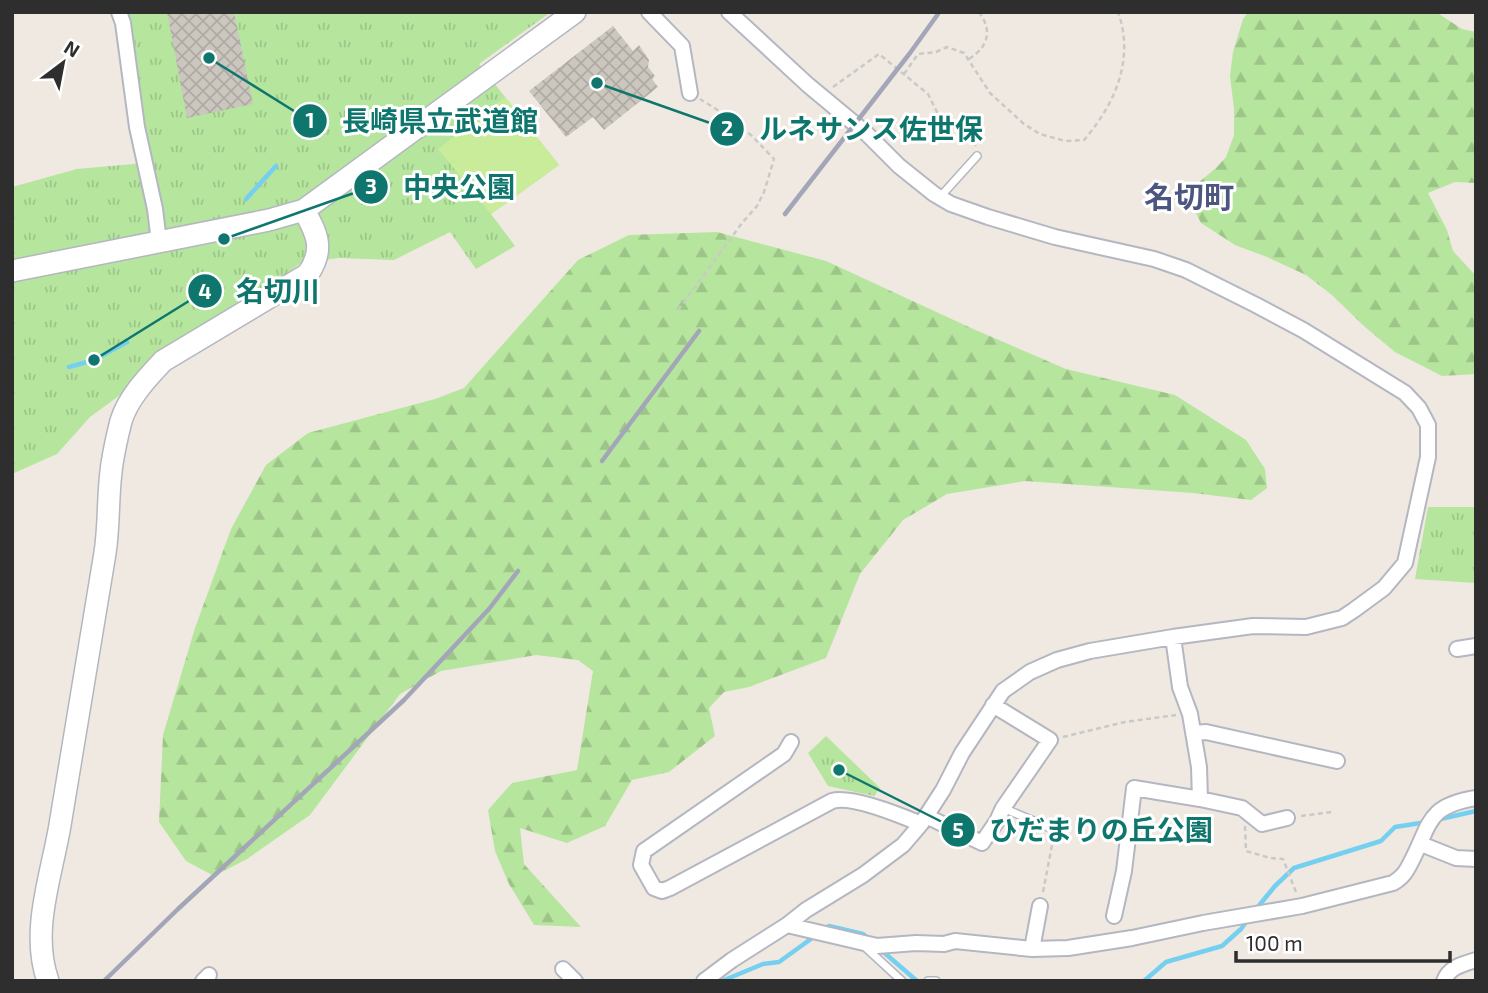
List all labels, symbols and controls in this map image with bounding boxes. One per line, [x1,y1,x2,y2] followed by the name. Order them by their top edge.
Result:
[28,28,98,98] north arrow
[60,35,84,62] text: N
[293,97,552,146] callout: 長崎県立武道館
[342,103,538,137] text: 長崎県立武道館
[710,105,997,154] callout: ルネサンス佐世保
[305,107,315,132] text: 1
[759,111,984,145] text: ルネサンス佐世保
[721,115,733,140] text: 2
[354,162,529,211] callout: 中央公園
[403,169,515,203] text: 中央公園
[365,173,377,198] text: 3
[1144,178,1234,214] district label: 名切町
[187,267,334,316] callout: 名切川
[236,273,320,307] text: 名切川
[198,278,212,303] text: 4
[940,806,1227,855] callout: ひだまりの丘公園
[989,812,1213,846] text: ひだまりの丘公園
[952,817,964,842] text: 5
[1236,920,1450,964] scale bar
[1246,930,1303,955] text: 100 m

